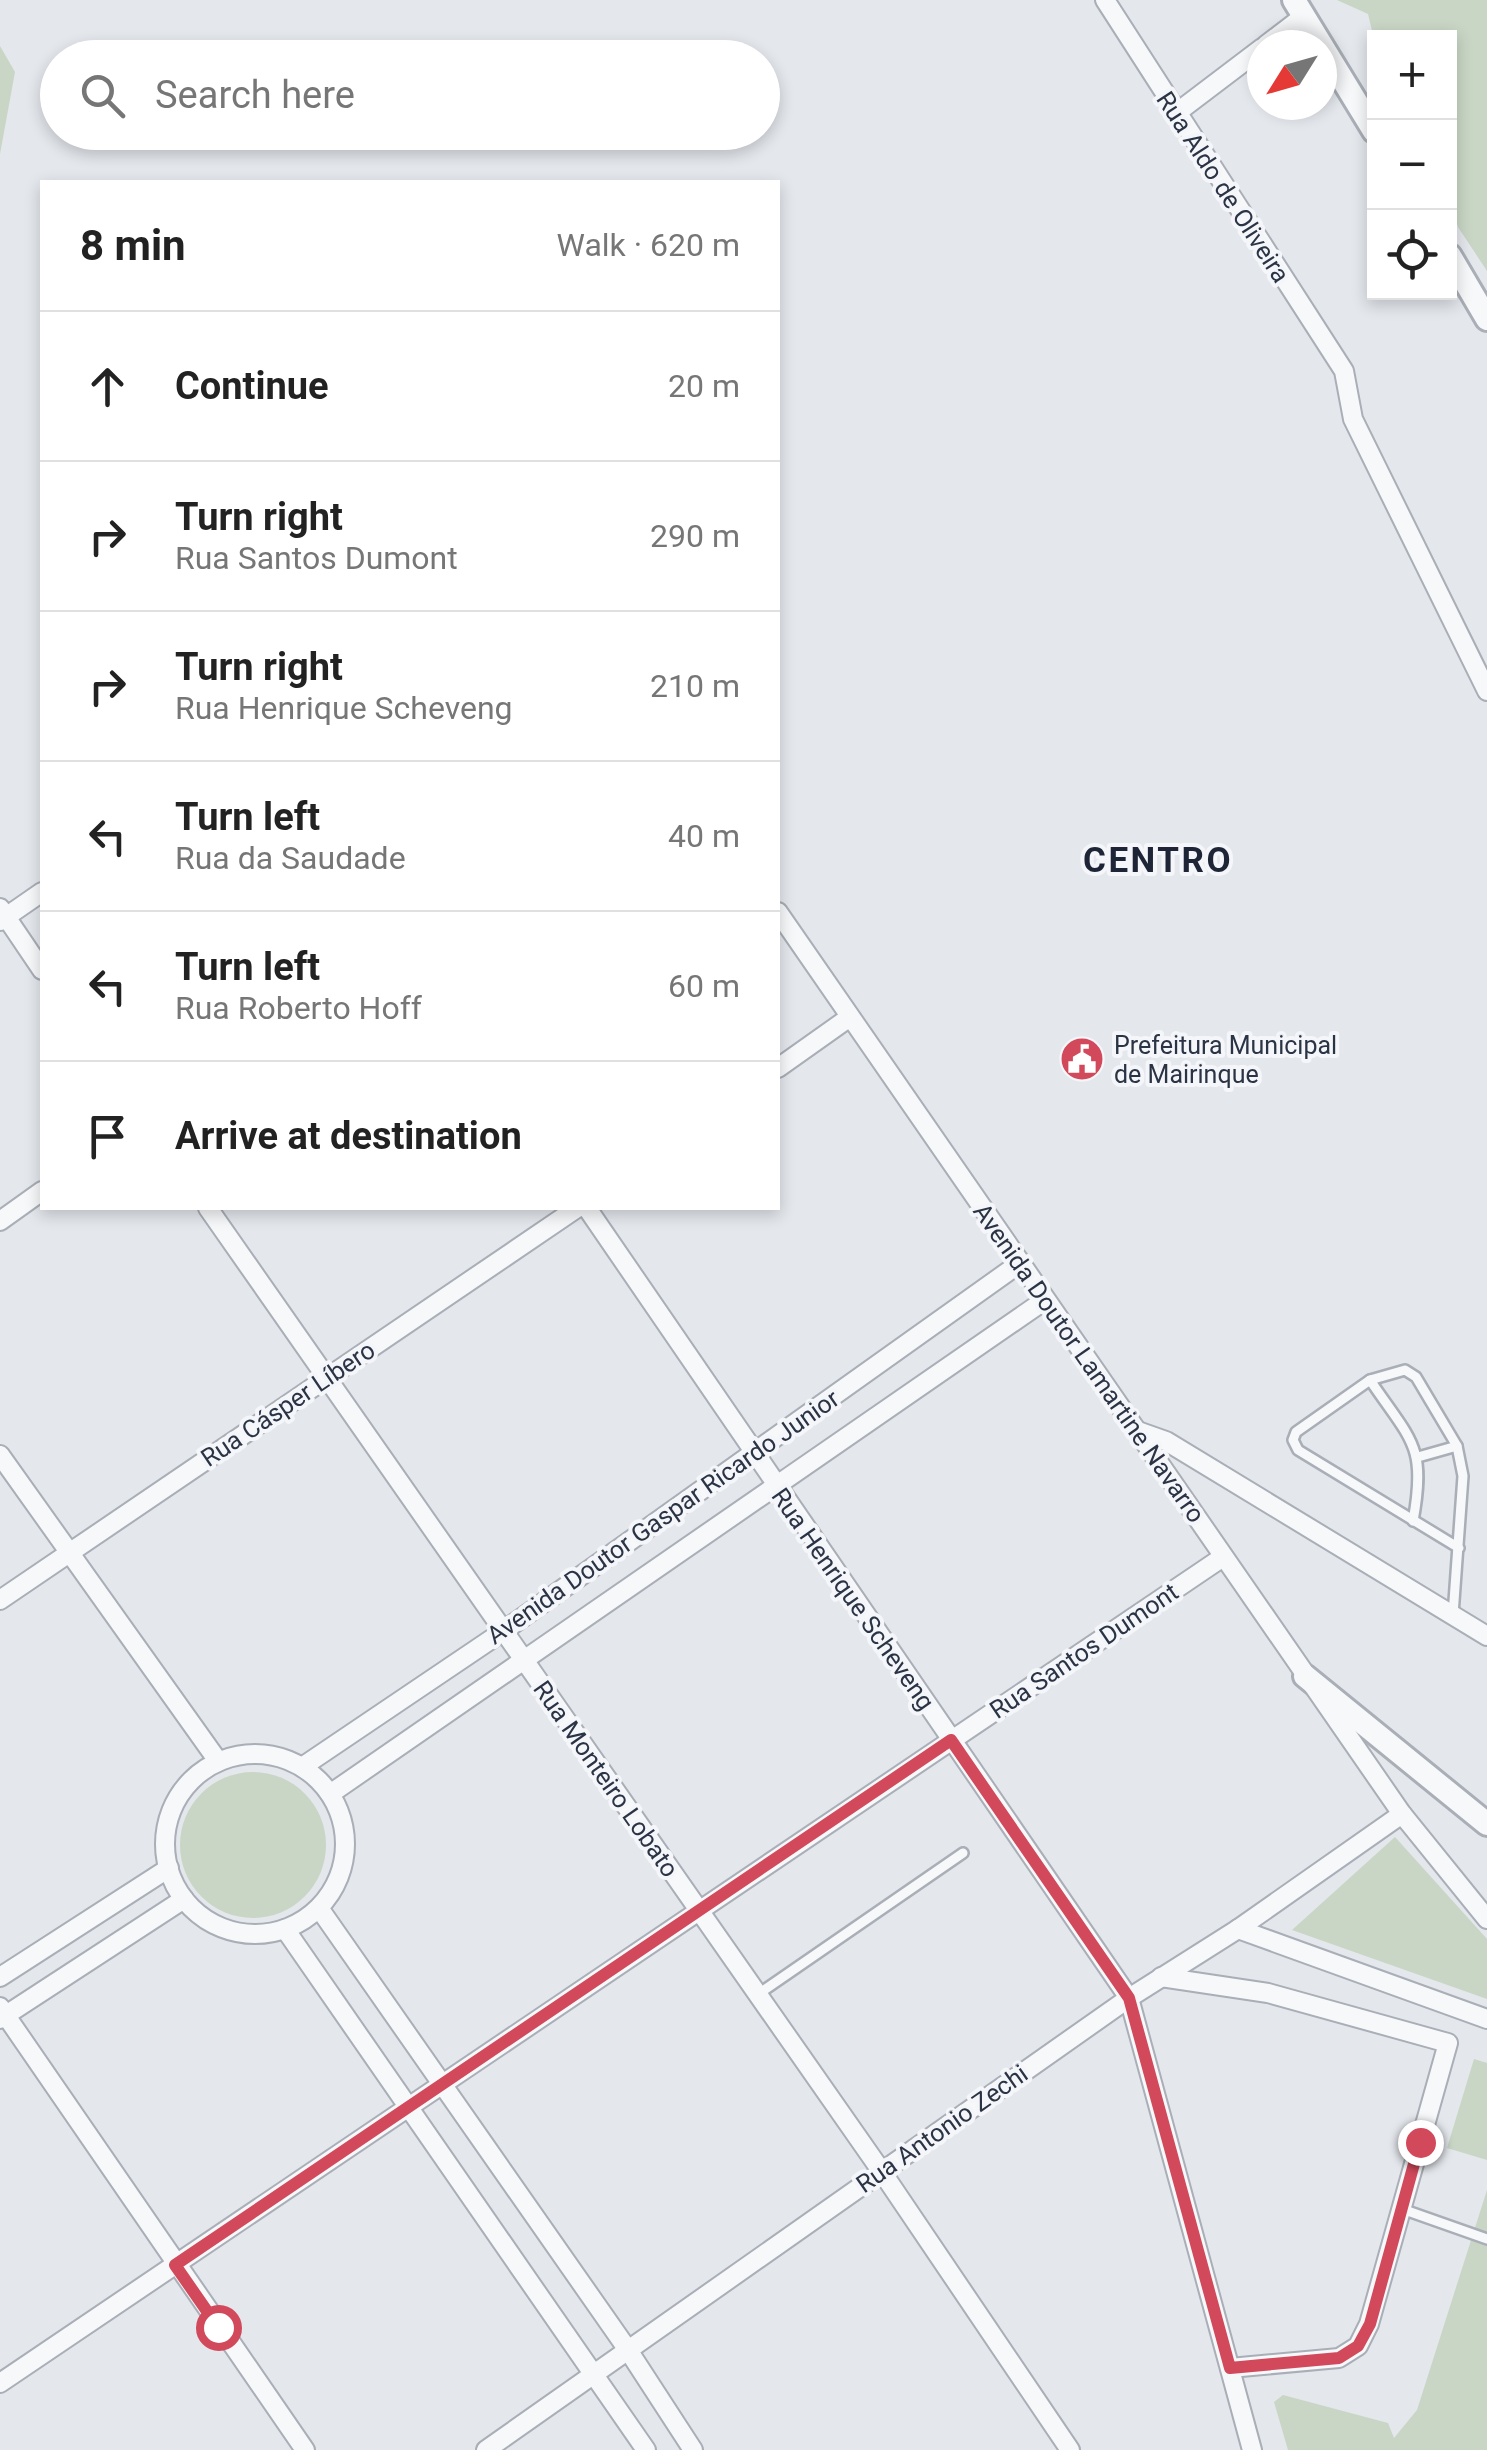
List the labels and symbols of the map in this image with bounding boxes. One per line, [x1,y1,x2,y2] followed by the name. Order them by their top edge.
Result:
[1247,30,1337,120] north arrow
[1150,86,1296,288] street label: Rua Aldo de Oliveira
[1083,840,1233,881] district label: CENTRO
[1114,1031,1337,1089] place label: Prefeitura Municipal de Mairinque
[1059,1036,1105,1082] public building icon: Prefeitura Municipal de Mairinque
[967,1198,1211,1528] street label: Avenida Doutor Lamartine Navarro
[196,1335,380,1473] street label: Rua Cásper Líbero
[481,1384,845,1650] street label: Avenida Doutor Gaspar Ricardo Junior
[765,1483,941,1715] street label: Rua Henrique Scheveng
[984,1577,1184,1725] street label: Rua Santos Dumont
[527,1675,685,1883] street label: Rua Monteiro Lobato
[851,2059,1033,2199] street label: Rua Antonio Zechi
[1398,2120,1444,2166] route end
[196,2305,242,2351] route start

